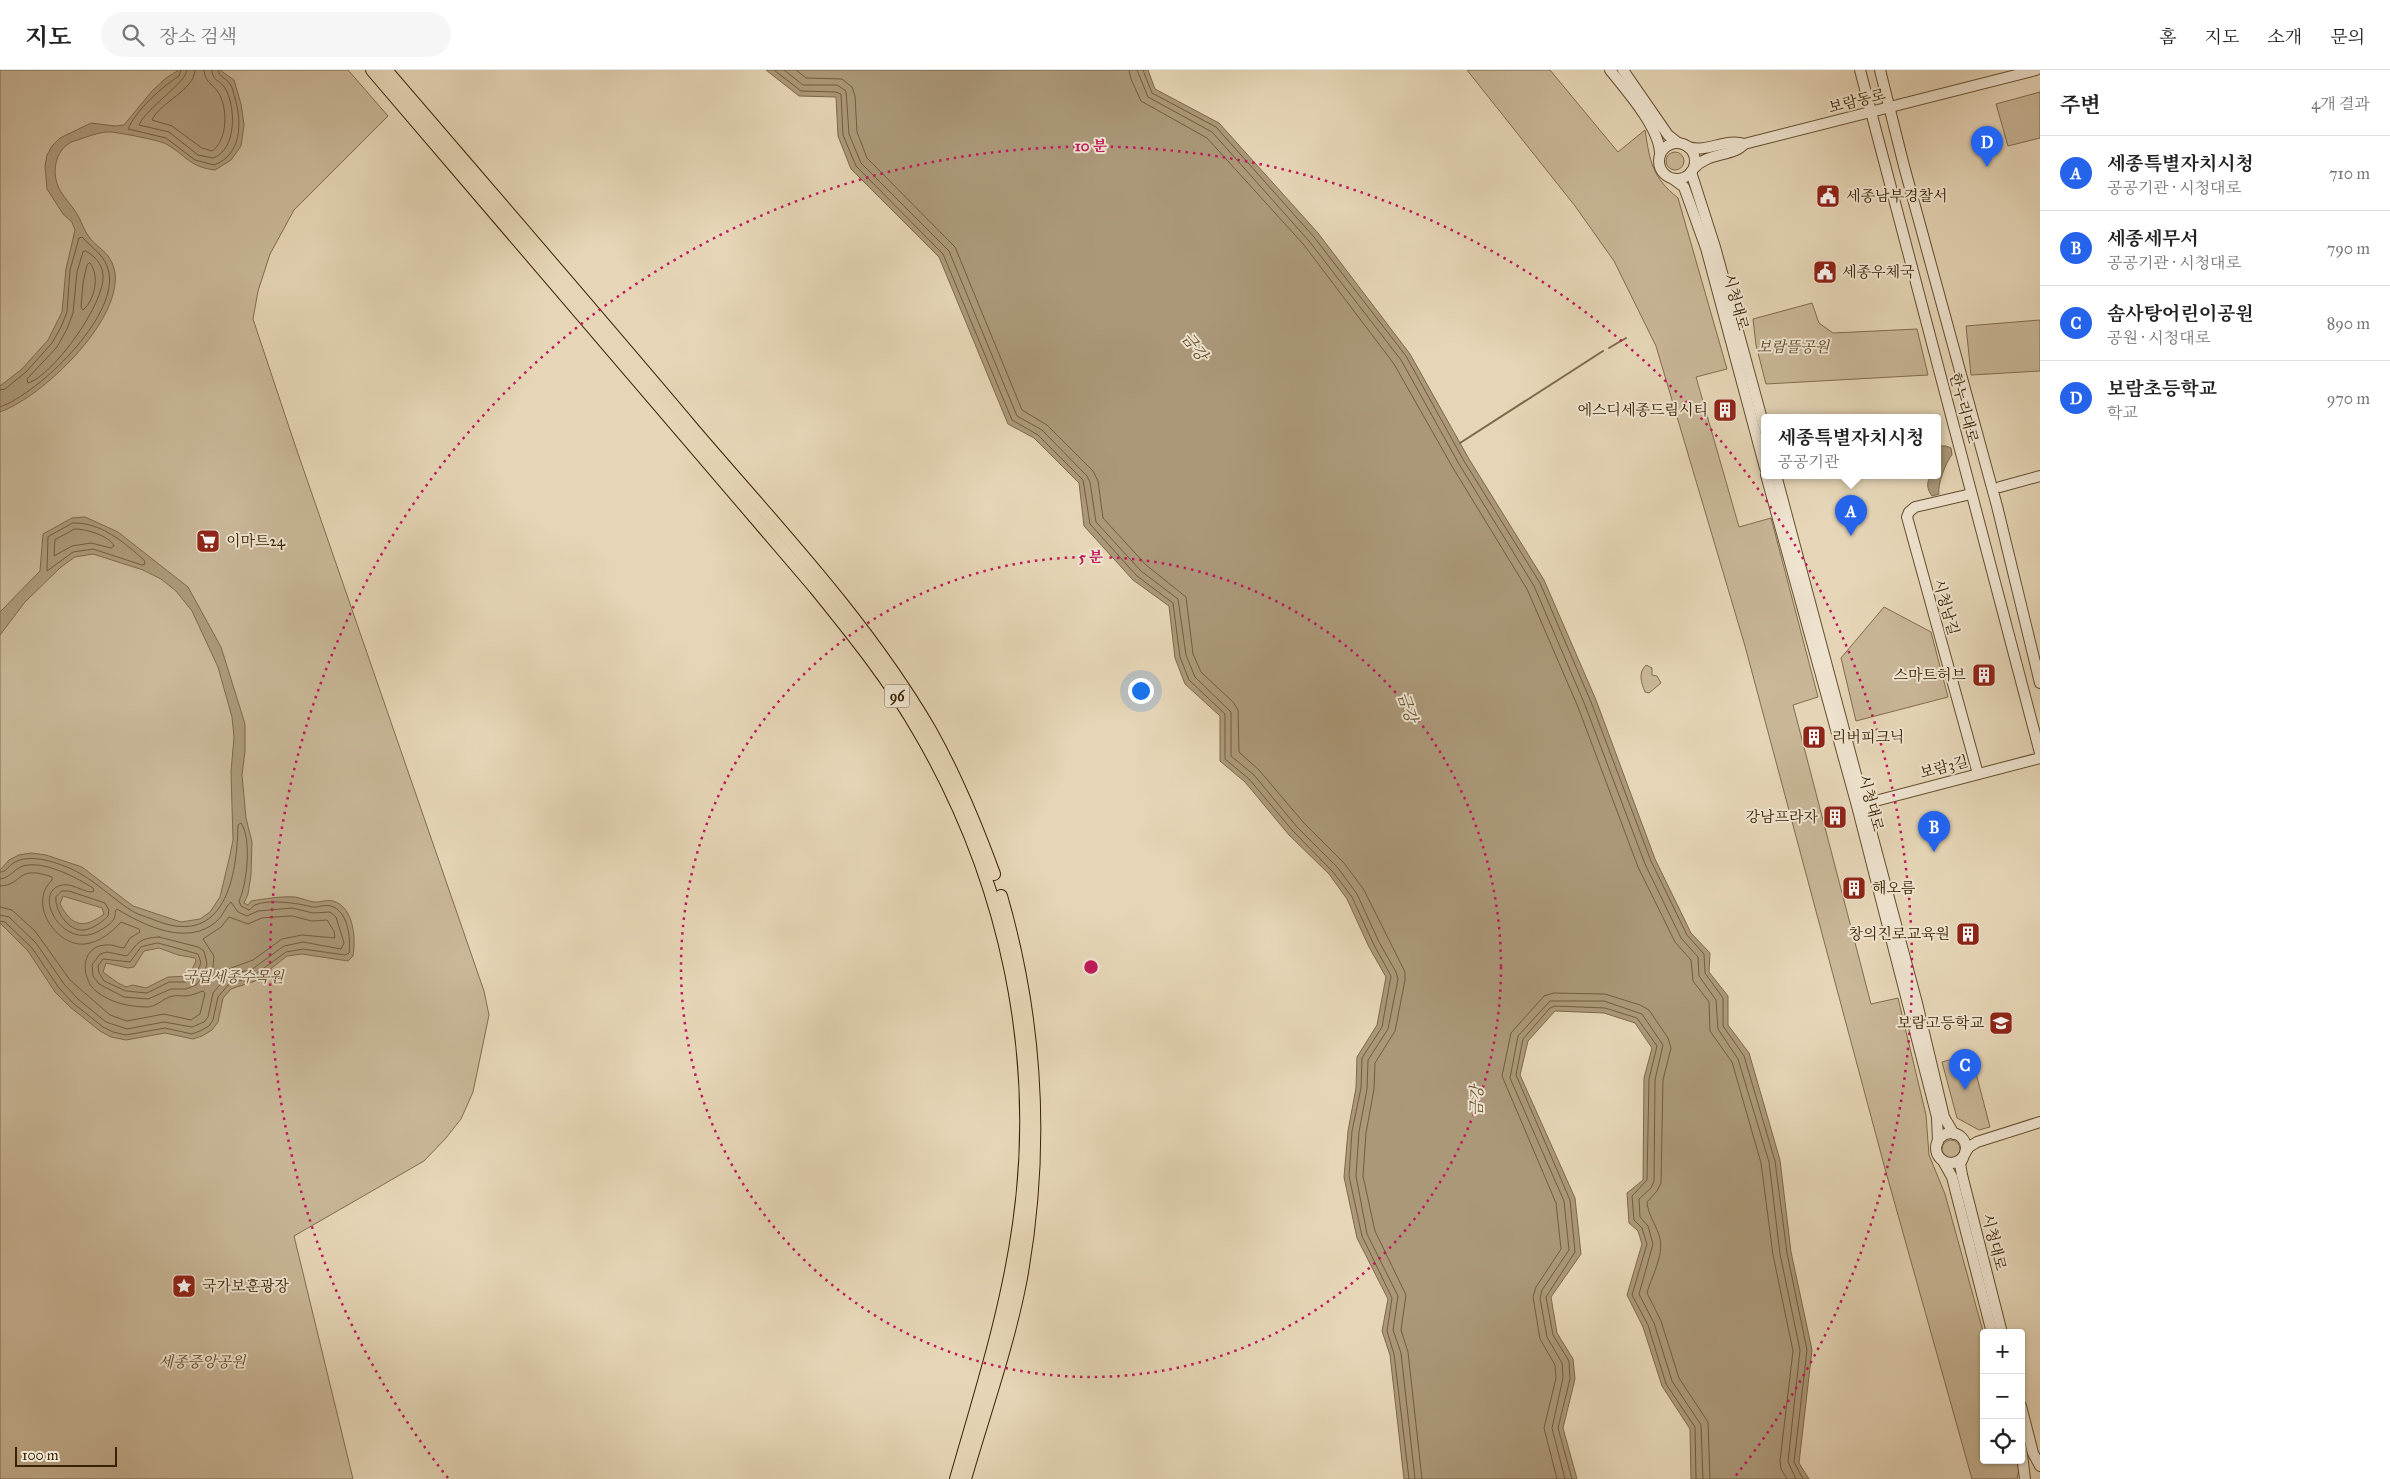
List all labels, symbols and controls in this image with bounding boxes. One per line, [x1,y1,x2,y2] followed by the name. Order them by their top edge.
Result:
[101,12,451,57] search box
[119,21,147,49] icon: search
[25,22,71,52] text: 지도
[159,25,237,48] text: 장소 검색
[2159,26,2177,48] text: 홈
[2205,26,2239,48] text: 지도
[2267,26,2302,48] text: 소개
[2330,26,2365,48] text: 문의
[1827,85,1888,117] street label: 보람동로
[2060,92,2101,118] text: 주변
[2311,94,2370,113] text: 4개 결과
[1971,126,2003,167] pin: D
[1075,137,1107,155] text: 10 분
[2107,152,2254,175] text: 세종특별자치시청
[2071,164,2081,183] text: A
[2329,164,2370,183] text: 710 m
[2107,178,2241,197] text: 공공기관 · 시청대로
[1815,183,1841,209] public building icon: 세종남부경찰서
[1846,187,1947,205] place label: 세종남부경찰서
[2107,227,2199,250] text: 세종세무서
[2071,239,2081,258] text: B
[2327,239,2370,258] text: 790 m
[2107,253,2241,272] text: 공공기관 · 시청대로
[1812,259,1838,285] public building icon: 세종우체국
[1842,263,1915,281] place label: 세종우체국
[1720,272,1752,333] street label: 시청대로
[2107,302,2254,325] text: 솜사탕어린이공원
[2071,314,2081,333] text: C
[2327,314,2370,333] text: 890 m
[1178,328,1213,366] water label: 금강
[2107,328,2210,347] text: 공원 · 시청대로
[1757,338,1831,356] park label: 보람뜰공원
[1946,371,1982,446] street label: 한누리대로
[2107,377,2217,400] text: 보람초등학교
[2070,389,2082,408] text: D
[2327,389,2370,408] text: 970 m
[1712,397,1738,423] building icon: 에스디세종드림시티
[1578,401,1708,419] place label: 에스디세종드림시티
[2107,403,2138,422] text: 학교
[1761,414,1941,479] popup
[1778,426,1924,449] text: 세종특별자치시청
[1778,452,1839,471] text: 공공기관
[1835,495,1867,536] pin: A
[195,528,221,554] supermarket icon: 이마트24
[226,532,286,550] place label: 이마트24
[1079,548,1103,566] text: 5 분
[1929,577,1963,637] street label: 시청남길
[1971,662,1997,688] building icon: 스마트허브
[1894,666,1967,684] place label: 스마트허브
[1128,678,1154,704] your location
[884,684,910,708] road number: 96
[1394,690,1422,727] water label: 금강
[1801,724,1827,750] building icon: 리버피크닉
[1832,728,1904,746] place label: 리버피크닉
[1918,752,1970,782] street label: 보람3길
[1855,773,1887,834] street label: 시청대로
[1822,804,1848,830] building icon: 강남프라자
[1746,808,1819,826] place label: 강남프라자
[1918,811,1950,852] pin: B
[1841,875,1867,901] building icon: 해오름
[1872,879,1915,897] place label: 해오름
[1955,921,1981,947] building icon: 창의진로교육원
[1849,925,1950,943] place label: 창의진로교육원
[1082,958,1100,976] centre of rings
[182,968,285,986] park label: 국립세종수목원
[1988,1010,2014,1036] school or university icon: 보람고등학교
[1897,1014,1984,1032] place label: 보람고등학교
[1949,1049,1981,1090] pin: C
[1467,1083,1486,1117] water label: 금강
[1978,1212,2010,1273] street label: 시청대로
[171,1273,197,1299] place icon: 국가보훈광장
[202,1277,289,1295] place label: 국가보훈광장
[1980,1329,2025,1464] map controls
[1980,1329,2025,1374] button: +
[159,1353,247,1371] park label: 세종중앙공원
[1980,1374,2025,1419] button: −
[1980,1419,2025,1464] button: locate
[15,1444,118,1467] scale bar
[22,1447,59,1464] text: 100 m

